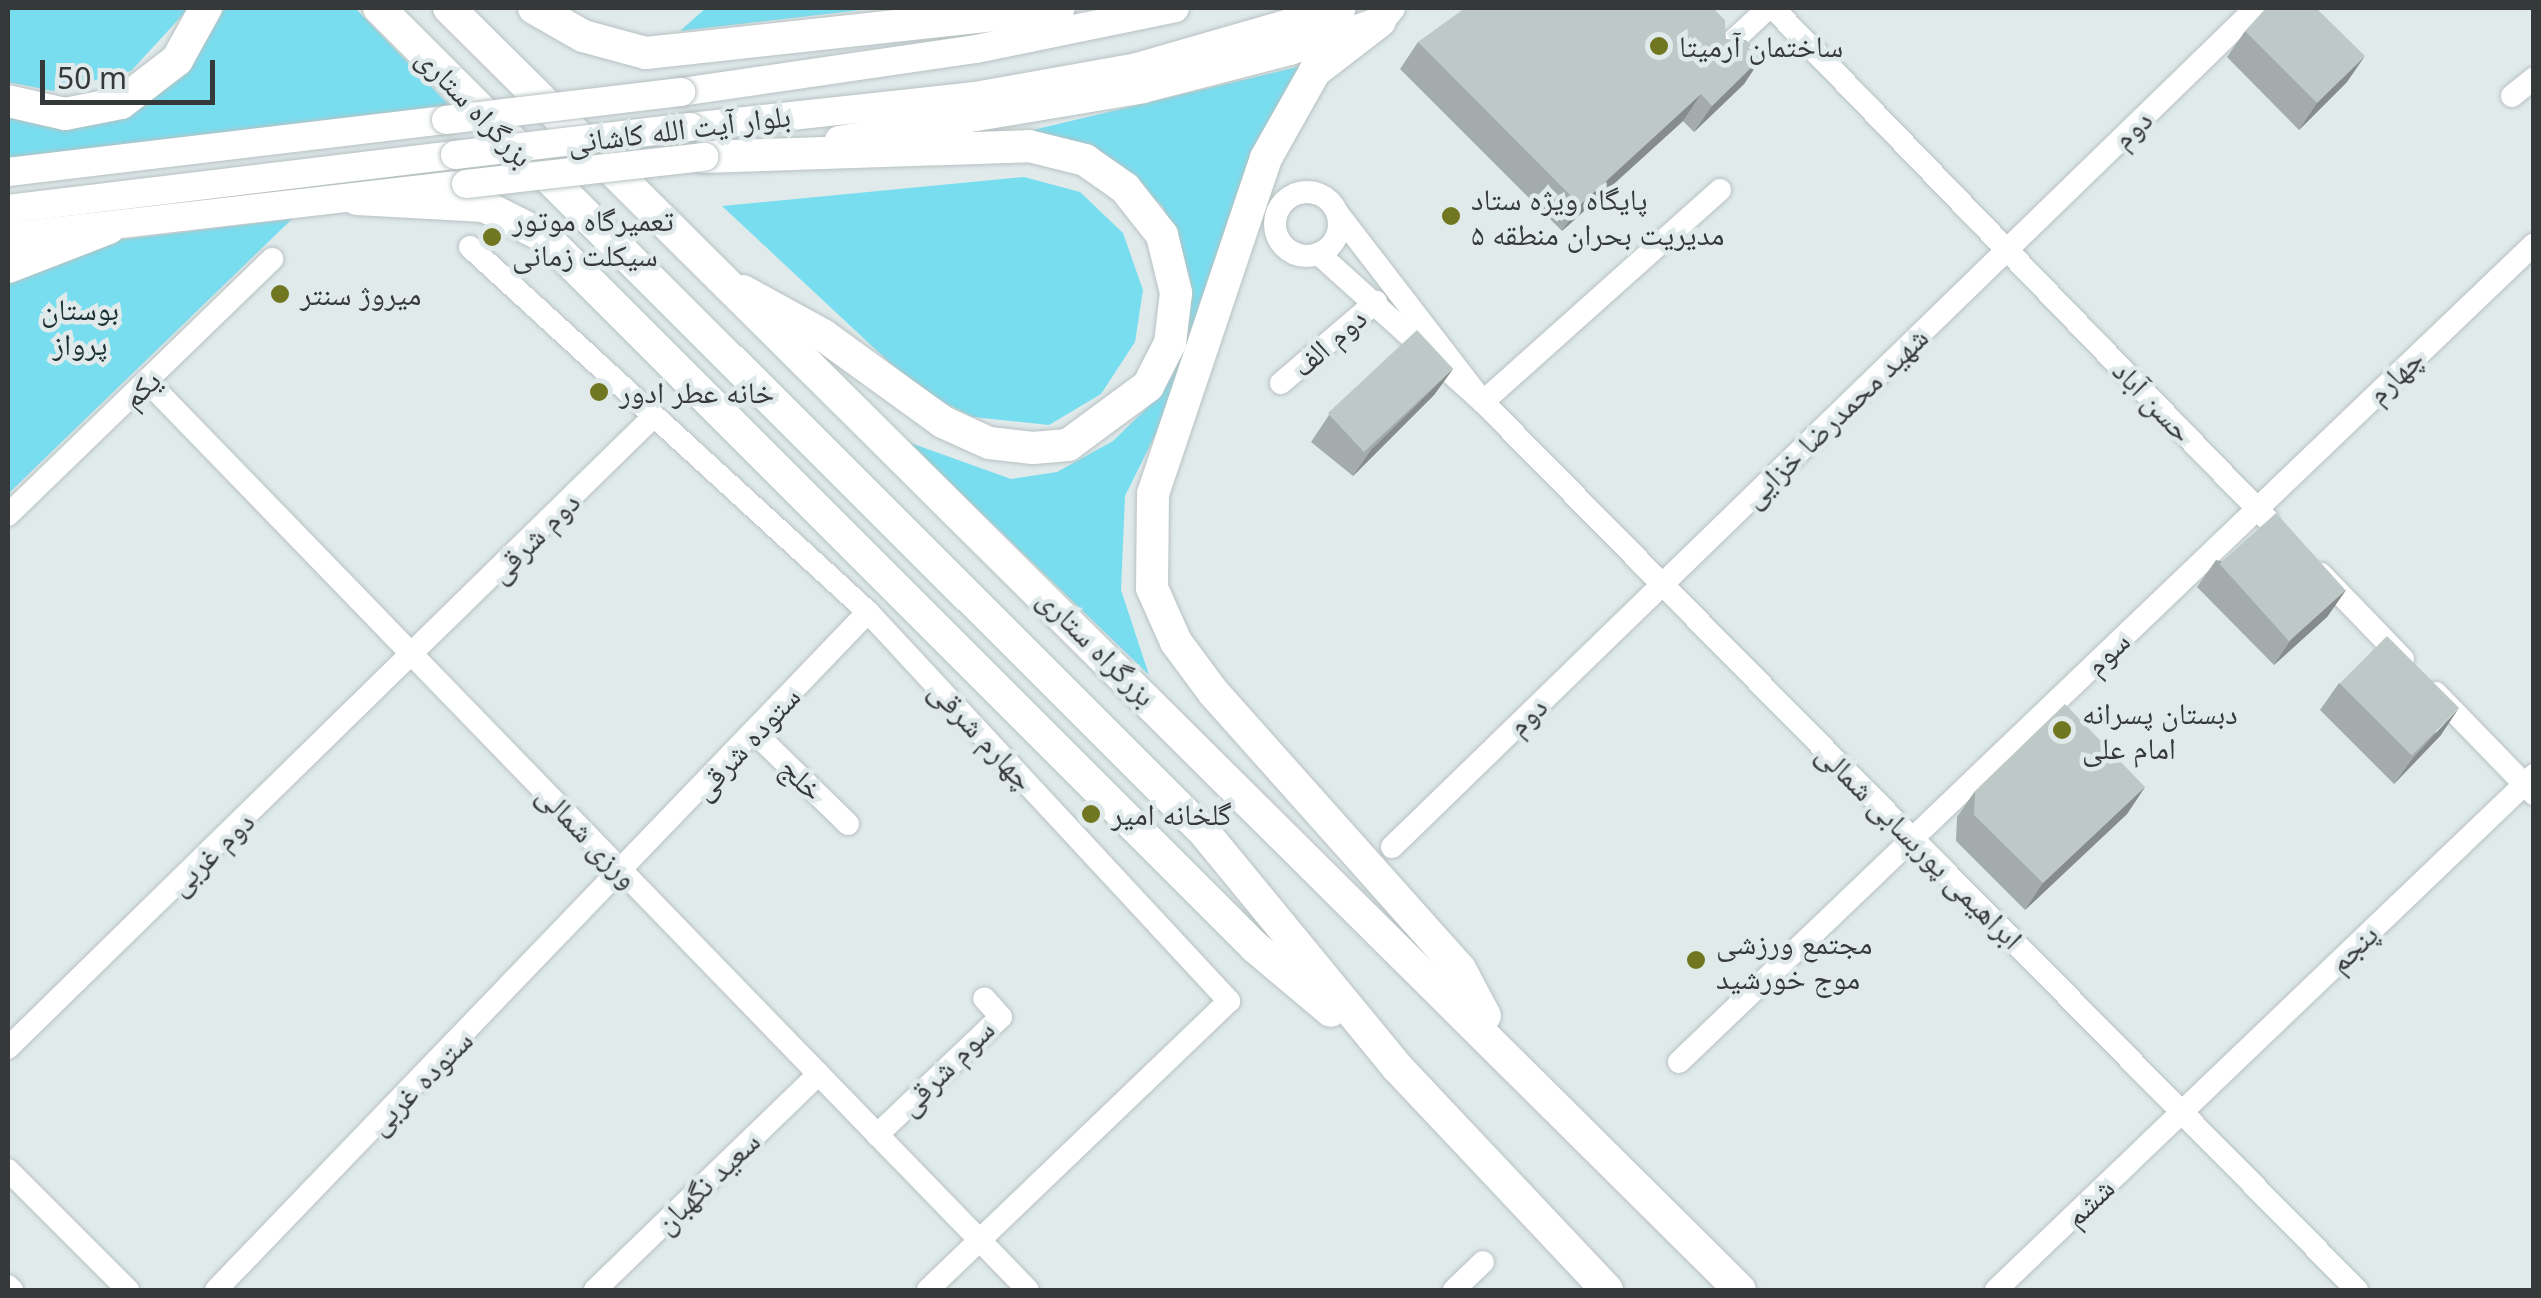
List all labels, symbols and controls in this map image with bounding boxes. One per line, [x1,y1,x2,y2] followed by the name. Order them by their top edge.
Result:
[1679,28,1843,64] place label: ساختمان آرمیتا
[1648,35,1670,57] marker: ساختمان آرمیتا
[45,40,220,102] scale bar
[409,40,541,174] street label: بزرگراه ستاری
[57,57,127,98] text: 50 m
[565,97,793,161] street label: بلوار آیت الله کاشانی
[2105,102,2159,156] street label: دوم
[1471,181,1725,252] place label: پایگاه ویژه ستاد مدیریت بحران منطقه ۵
[512,202,674,272] place label: تعمیرگاه موتور سیکلت زمانی
[1440,205,1462,227] marker: پایگاه ویژه ستاد مدیریت بحران منطقه ۵
[481,226,503,248] marker: تعمیرگاه موتور سیکلت زمانی
[300,276,421,312] place label: میروژ سنتر
[269,283,291,305] marker: میروژ سنتر
[41,291,119,362] park label: بوستان پرواز
[1284,300,1374,384] street label: دوم الف
[1735,319,1935,515] street label: شهید محمدرضا خزایی
[2359,341,2431,411] street label: چهارم
[2105,353,2201,449] street label: حسن آباد
[114,362,168,416] street label: یکم
[619,374,774,410] place label: خانه عطر ادور
[588,381,610,403] marker: خانه عطر ادور
[481,484,587,590] street label: دوم شرقی
[1031,581,1163,713] street label: بزرگراه ستاری
[2077,623,2137,683] street label: سوم
[922,673,1042,797] street label: چهارم شرقی
[684,679,808,807] street label: ستوده شرقی
[1500,689,1554,743] street label: دوم
[2082,695,2238,766] place label: دبستان پسرانه امام علی
[2051,719,2073,741] marker: دبستان پسرانه امام علی
[1810,736,2030,956] street label: ابراهیمی پوربسابی شمالی
[773,750,831,808] street label: خلج
[530,777,646,895] street label: ورزی شمالی
[1111,796,1232,832] place label: گلخانه امیر
[1080,803,1102,825] marker: گلخانه امیر
[161,804,261,902] street label: دوم غربی
[2321,916,2385,980] street label: پنجم
[1716,925,1873,996] place label: مجتمع ورزشی موج خورشید
[1685,949,1707,971] marker: مجتمع ورزشی موج خورشید
[890,1011,1002,1123] street label: سوم شرقی
[360,1022,480,1142] street label: ستوده غربی
[647,1123,767,1241] street label: سعید نگهبان
[2057,1170,2121,1234] street label: ششم

